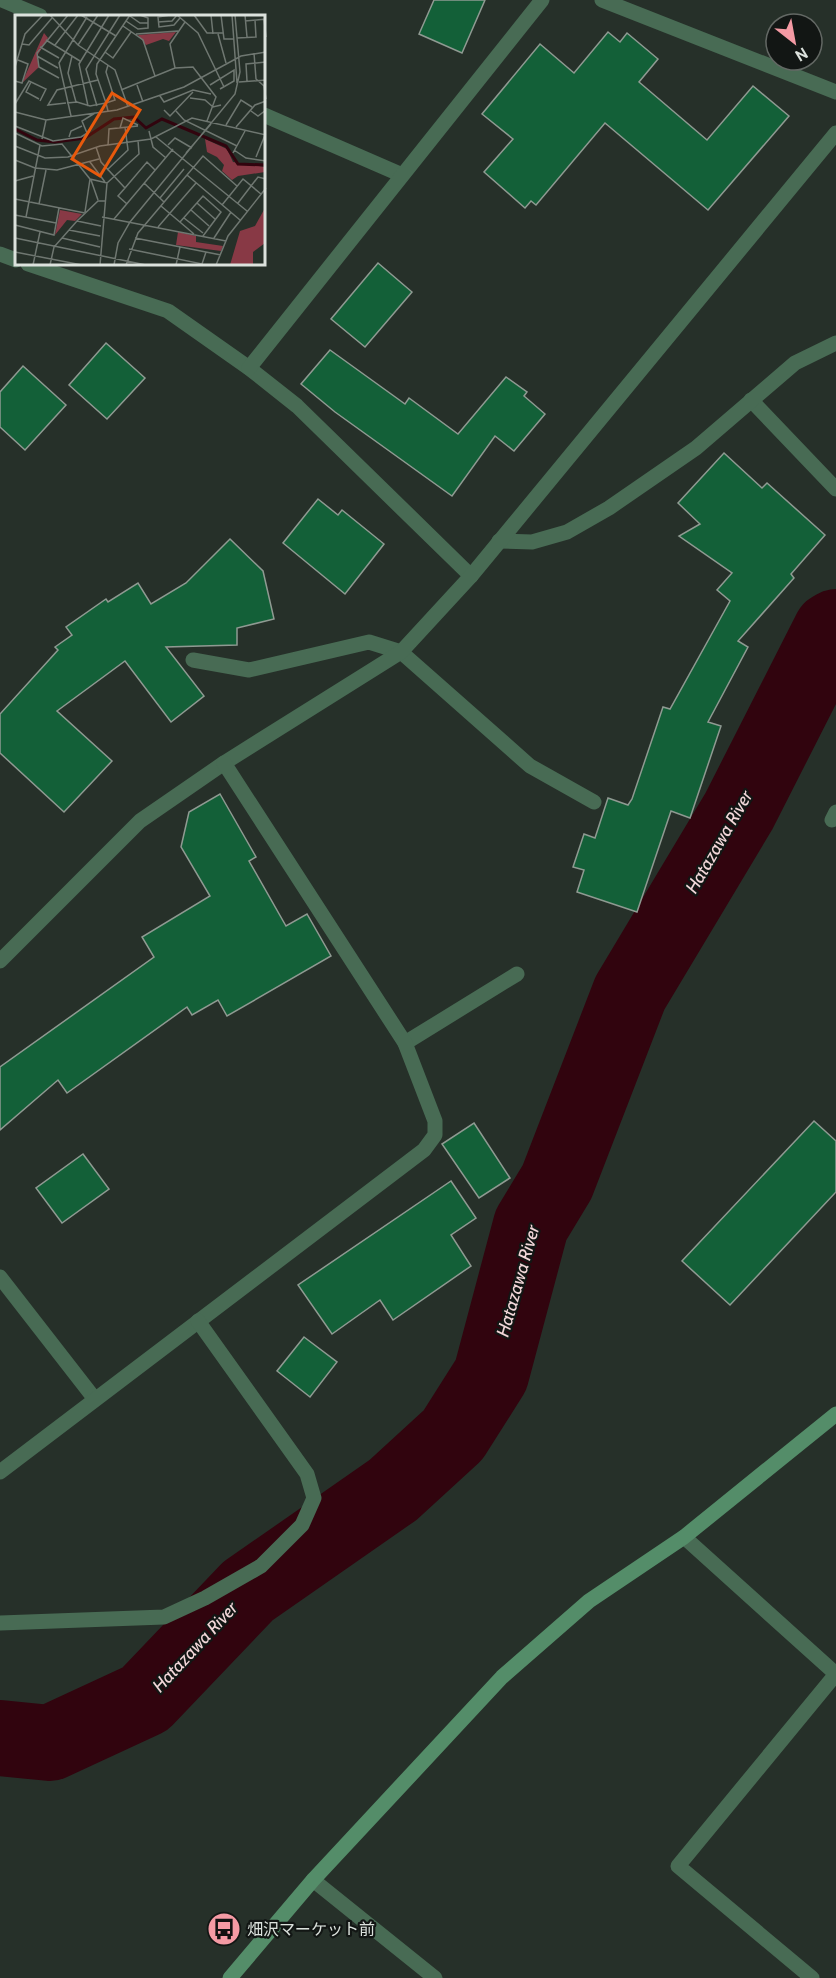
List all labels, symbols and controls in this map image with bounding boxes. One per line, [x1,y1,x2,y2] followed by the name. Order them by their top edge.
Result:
[764,12,824,72] north arrow
[15,15,266,266] inset map
[792,43,811,65] text: N
[681,785,758,897] water label: Hatazawa River
[492,1221,545,1339] water label: Hatazawa River
[148,1596,243,1697] water label: Hatazawa River
[206,1911,242,1947] bus stop icon: 畑沢マーケット前
[247,1920,375,1939] place label: 畑沢マーケット前

